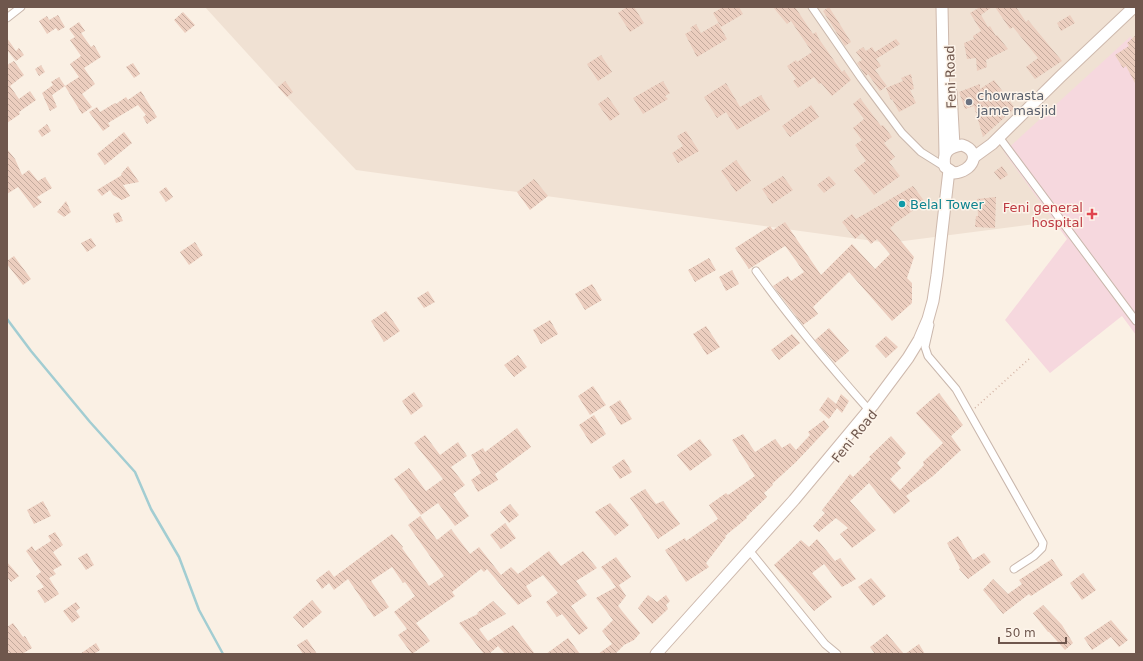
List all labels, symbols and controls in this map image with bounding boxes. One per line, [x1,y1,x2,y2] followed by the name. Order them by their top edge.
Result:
[942,45,959,109] street label: Feni Road
[976,88,1056,118] place label: chowrasta jame masjid
[964,97,974,107] marker: chowrasta jame masjid
[910,197,985,212] place label: Belal Tower
[897,199,907,209] marker: Belal Tower
[1003,200,1083,230] place label: Feni general hospital
[1086,208,1098,220] marker: Feni general hospital
[829,407,880,466] street label: Feni Road
[999,619,1066,645] scale bar
[1005,626,1036,640] text: 50 m

